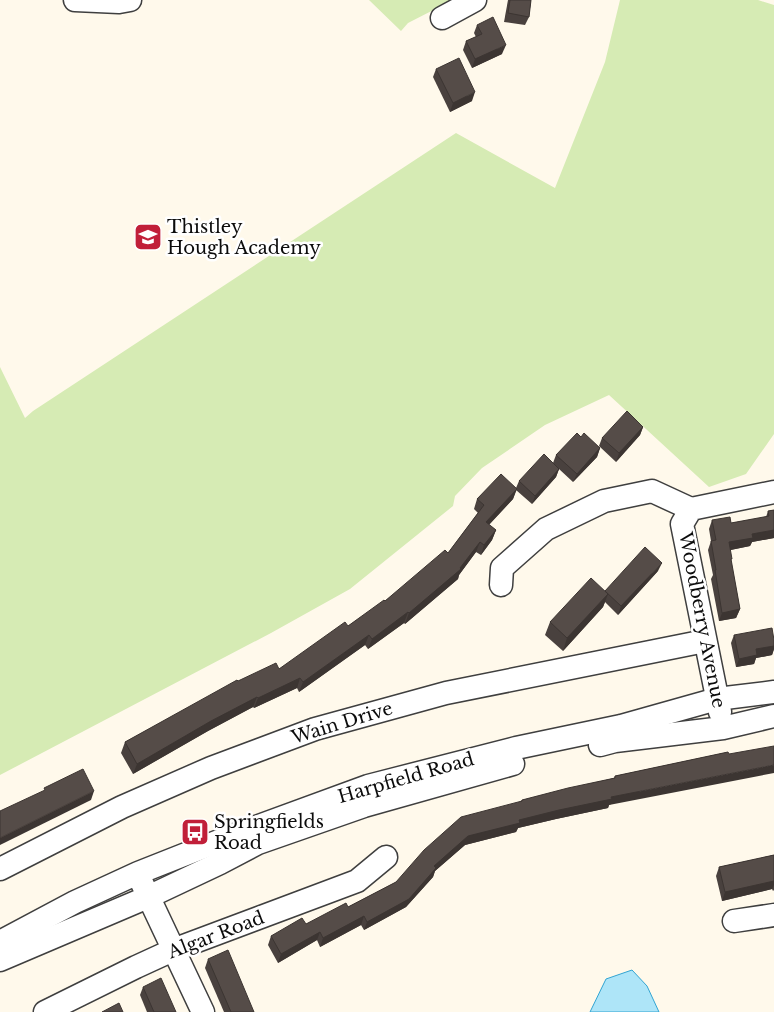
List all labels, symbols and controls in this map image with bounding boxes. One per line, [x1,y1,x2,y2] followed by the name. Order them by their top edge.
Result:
[167,216,321,259] place label: Thistley Hough Academy
[133,222,163,252] school or university icon: Thistley Hough Academy
[674,529,730,710] street label: Woodberry Avenue
[288,697,395,749] street label: Wain Drive
[335,748,477,808] street label: Harpfield Road
[214,811,324,854] place label: Springfields Road
[180,817,210,847] bus stop icon: Springfields Road
[164,907,267,964] street label: Algar Road

